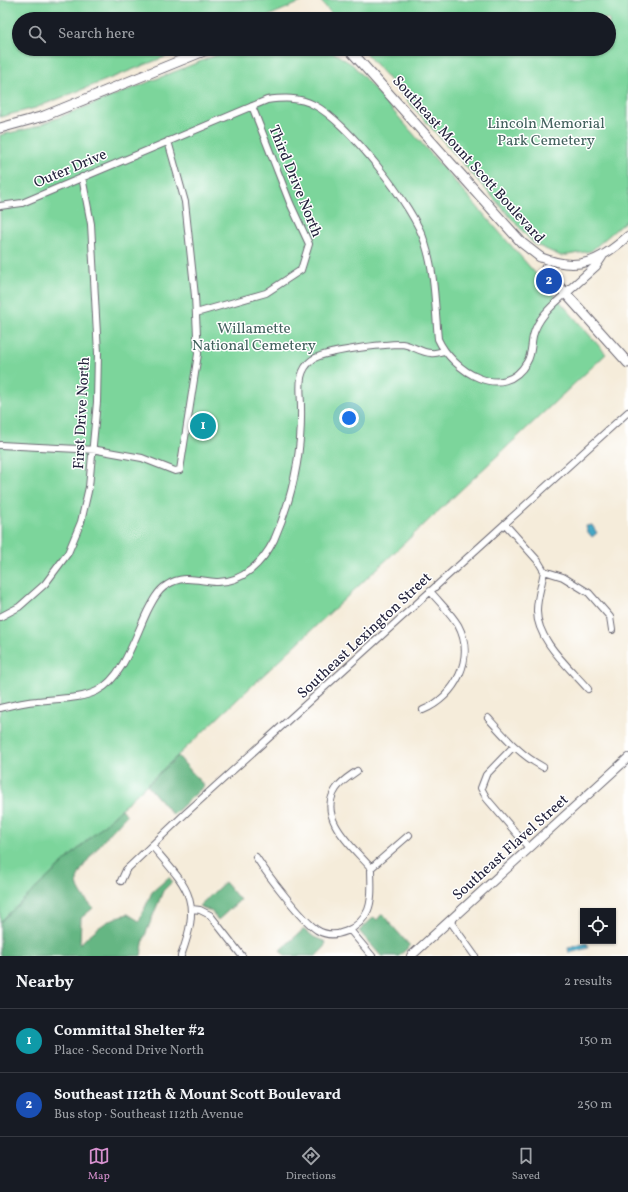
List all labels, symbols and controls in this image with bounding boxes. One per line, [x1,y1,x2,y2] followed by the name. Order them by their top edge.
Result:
[12,12,616,56] search box
[26,23,48,45] icon: search
[58,24,135,45] text: Search here
[387,72,549,248] street label: Southeast Mount Scott Boulevard
[487,114,605,152] park label: Lincoln Memorial Park Cemetery
[263,123,327,241] street label: Third Drive North
[31,145,110,194] street label: Outer Drive
[536,266,562,296] pin: 2
[192,319,316,357] park label: Willamette National Cemetery
[69,356,96,470] street label: First Drive North
[339,408,359,428] your location
[190,411,216,441] pin: 1
[293,568,437,704] street label: Southeast Lexington Street
[448,790,574,906] street label: Southeast Flavel Street
[580,908,616,944] map controls
[580,908,616,944] button: locate
[16,971,74,994] text: Nearby
[564,973,612,991] text: 2 results
[54,1021,205,1042] text: Committal Shelter #2
[26,1032,32,1050] text: 1
[579,1032,612,1050] text: 150 m
[54,1042,204,1060] text: Place · Second Drive North
[54,1085,341,1106] text: Southeast 112th & Mount Scott Boulevard
[26,1096,32,1114] text: 2
[577,1096,612,1114] text: 250 m
[54,1106,243,1124] text: Bus stop · Southeast 112th Avenue
[88,1145,110,1184] tab: Map
[286,1145,336,1184] tab: Directions
[512,1145,540,1184] tab: Saved

